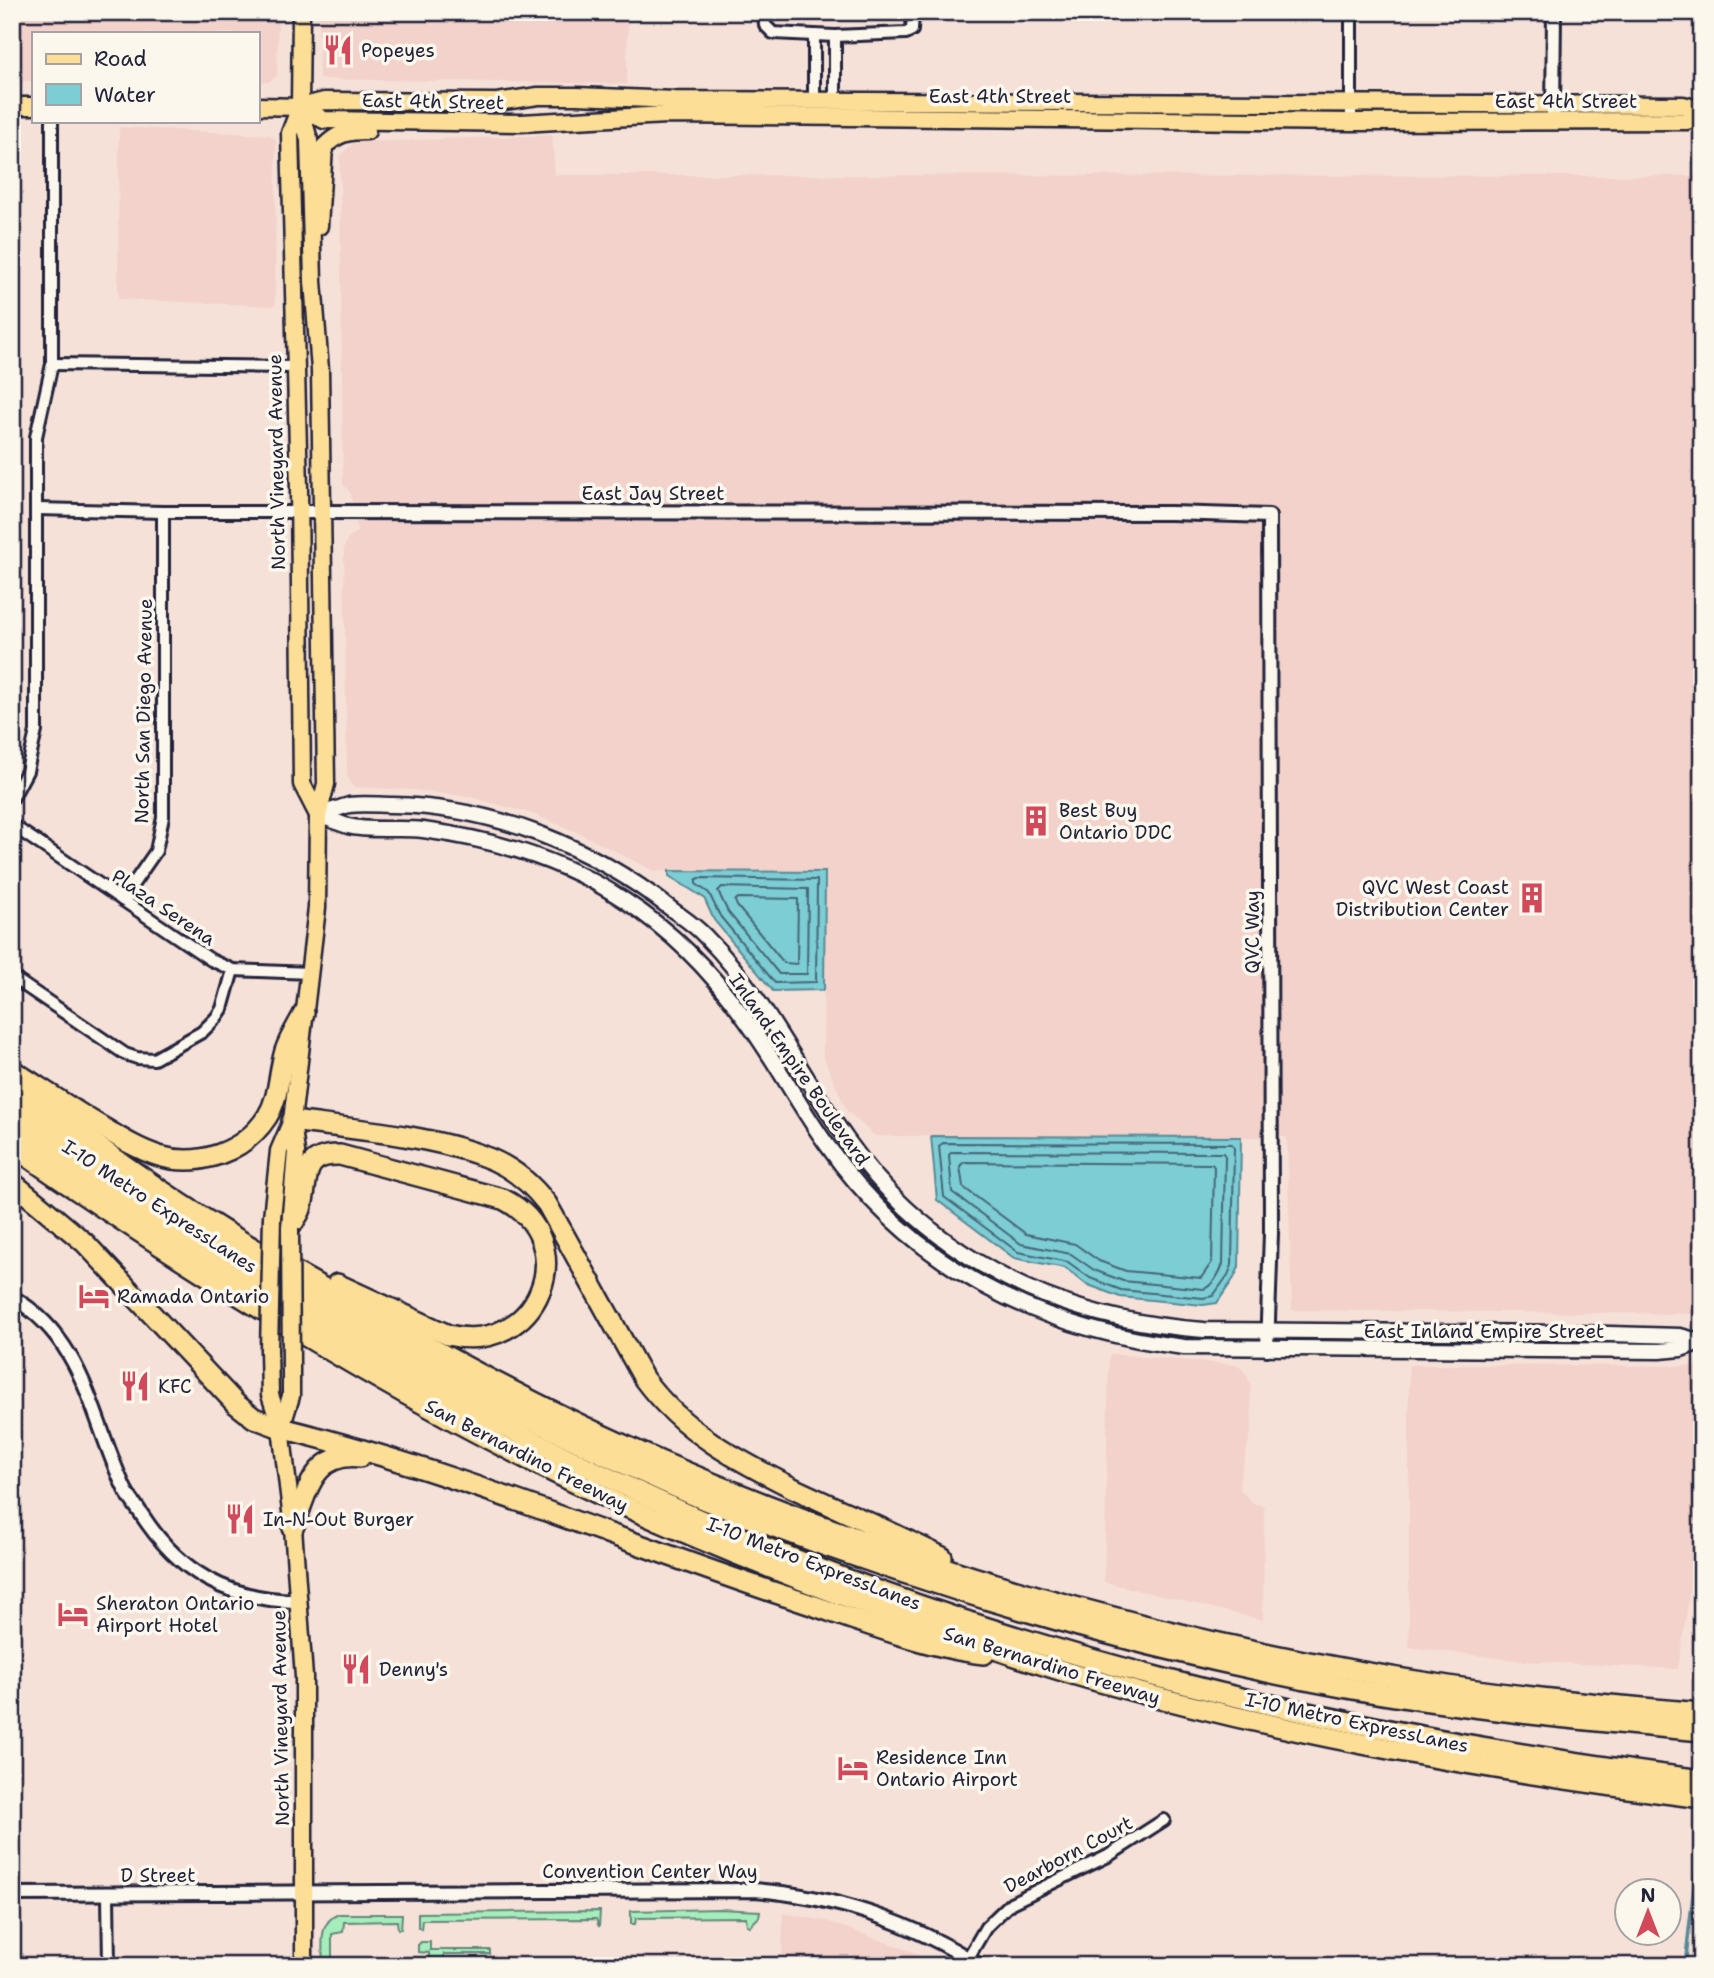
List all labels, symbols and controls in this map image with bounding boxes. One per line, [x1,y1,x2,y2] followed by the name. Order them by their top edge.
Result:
[32,32,259,122] legend
[321,33,355,67] restaurant icon: Popeyes
[361,38,435,63] place label: Popeyes
[94,45,147,73] text: Road
[94,81,156,109] text: Water
[929,84,1071,109] street label: East 4th Street
[362,88,504,115] street label: East 4th Street
[1495,89,1637,114] street label: East 4th Street
[262,354,291,570] street label: North Vineyard Avenue
[581,481,725,506] street label: East Jay Street
[129,598,158,824] street label: North San Diego Avenue
[1059,798,1172,845] place label: Best Buy Ontario DDC
[1019,804,1053,838] building icon: Best Buy Ontario DDC
[107,863,221,951] street label: Plaza Serena
[1336,875,1509,922] place label: QVC West Coast Distribution Center
[1515,881,1549,915] building icon: QVC West Coast Distribution Center
[1240,890,1265,974] street label: QVC Way
[724,968,875,1170] street label: Inland Empire Boulevard
[57,1134,262,1279] street label: I-10 Metro ExpressLanes
[77,1279,111,1313] hotel icon: Ramada Ontario
[117,1284,269,1309] place label: Ramada Ontario
[1364,1319,1604,1344] street label: East Inland Empire Street
[118,1369,152,1403] restaurant icon: KFC
[158,1374,192,1399] place label: KFC
[421,1393,633,1518] street label: San Bernardino Freeway
[223,1502,257,1536] restaurant icon: In-N-Out Burger
[263,1507,414,1532] place label: In-N-Out Burger
[703,1511,925,1616] street label: I-10 Metro ExpressLanes
[96,1591,254,1638] place label: Sheraton Ontario Airport Hotel
[56,1597,90,1631] hotel icon: Sheraton Ontario Airport Hotel
[266,1610,295,1826] street label: North Vineyard Avenue
[941,1621,1163,1710] street label: San Bernardino Freeway
[339,1652,373,1686] restaurant icon: Denny's
[379,1657,448,1682] place label: Denny's
[1243,1687,1471,1758] street label: I-10 Metro ExpressLanes
[876,1745,1018,1792] place label: Residence Inn Ontario Airport
[836,1751,870,1785] hotel icon: Residence Inn Ontario Airport
[1000,1810,1137,1899] street label: Dearborn Court
[542,1859,758,1884] street label: Convention Center Way
[121,1863,195,1888] street label: D Street
[1612,1876,1682,1946] north arrow
[1640,1883,1656,1908] text: N

